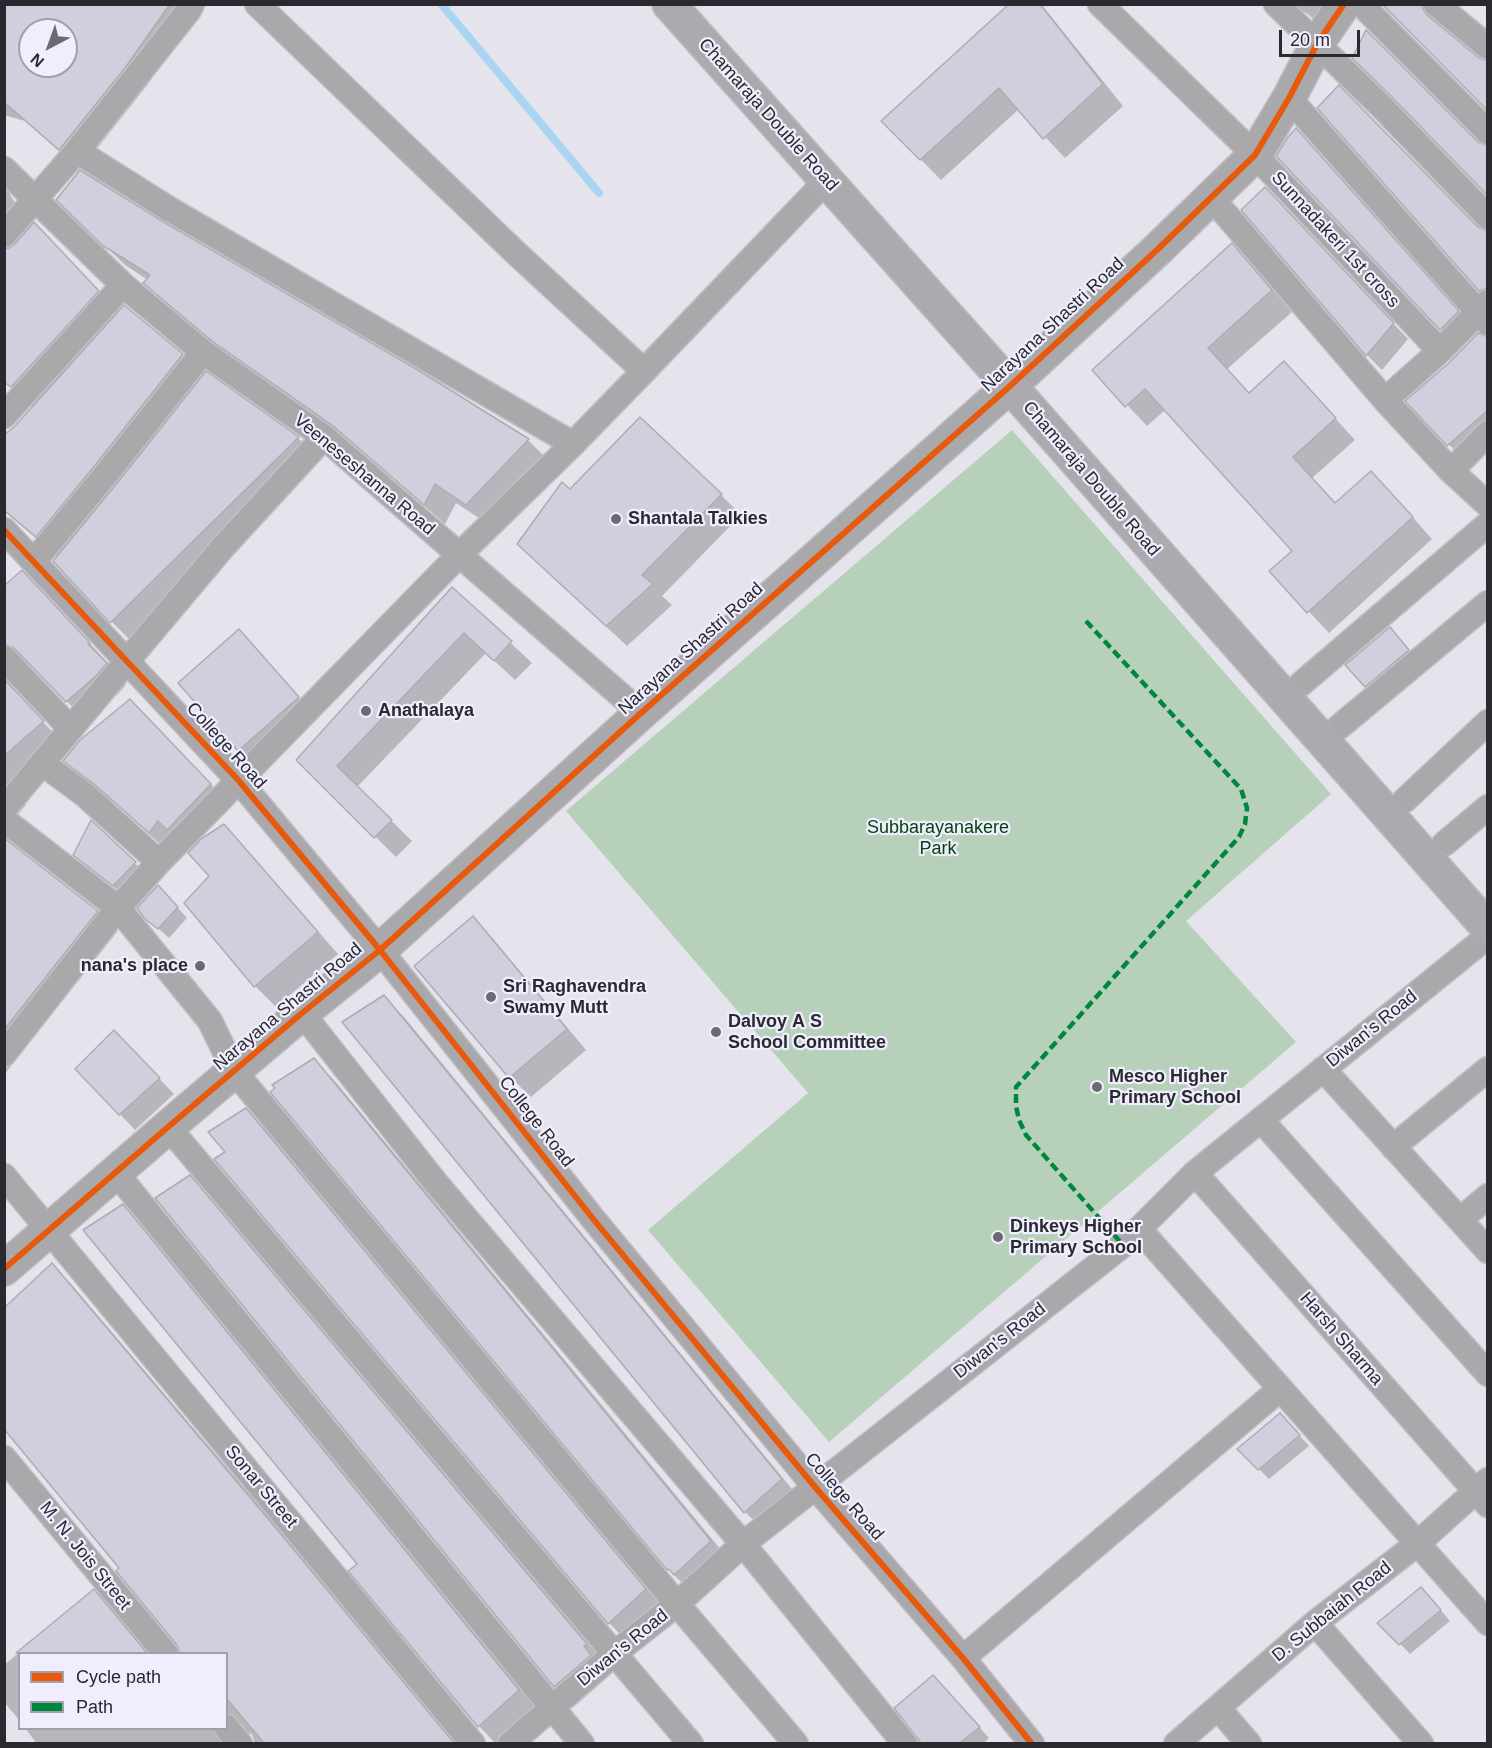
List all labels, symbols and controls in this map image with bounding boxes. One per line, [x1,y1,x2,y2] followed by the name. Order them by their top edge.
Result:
[18,18,78,78] north arrow
[1282,18,1363,56] scale bar
[1290,30,1330,50] text: 20 m
[694,34,842,196] street label: Chamaraja Double Road
[27,50,47,71] text: N
[1266,168,1404,312] street label: Sunnadakeri 1st cross
[977,253,1129,397] street label: Narayana Shastri Road
[1018,397,1164,561] street label: Chamaraja Double Road
[289,410,439,540] street label: Veeneseshanna Road
[628,508,768,530] place label: Shantala Talkies
[609,512,623,526] marker: Shantala Talkies
[614,578,768,720] street label: Narayana Shastri Road
[181,698,271,794] street label: College Road
[378,700,474,722] place label: Anathalaya
[359,704,373,718] marker: Anathalaya
[867,817,1009,860] park label: Subbarayanakere Park
[209,939,367,1075] street label: Narayana Shastri Road
[81,955,188,977] place label: nana's place
[193,959,207,973] marker: nana's place
[503,976,646,1018] place label: Sri Raghavendra Swamy Mutt
[1322,986,1422,1072] street label: Diwan's Road
[484,990,498,1004] marker: Sri Raghavendra Swamy Mutt
[728,1011,886,1054] place label: Dalvoy A S School Committee
[709,1025,723,1039] marker: Dalvoy A S School Committee
[1109,1066,1241,1108] place label: Mesco Higher Primary School
[494,1072,578,1172] street label: College Road
[1090,1080,1104,1094] marker: Mesco Higher Primary School
[1010,1216,1142,1258] place label: Dinkeys Higher Primary School
[991,1230,1005,1244] marker: Dinkeys Higher Primary School
[1295,1288,1387,1390] street label: Harsh Sharma
[950,1298,1050,1384] street label: Diwan's Road
[220,1441,302,1533] street label: Sonar Street
[800,1449,888,1545] street label: College Road
[35,1498,135,1614] street label: M. N. Jois Street
[1268,1557,1396,1667] street label: D. Subbaiah Road
[573,1605,673,1691] street label: Diwan's Road
[18,1652,228,1730] legend
[76,1667,161,1687] text: Cycle path
[76,1697,113,1717] text: Path

